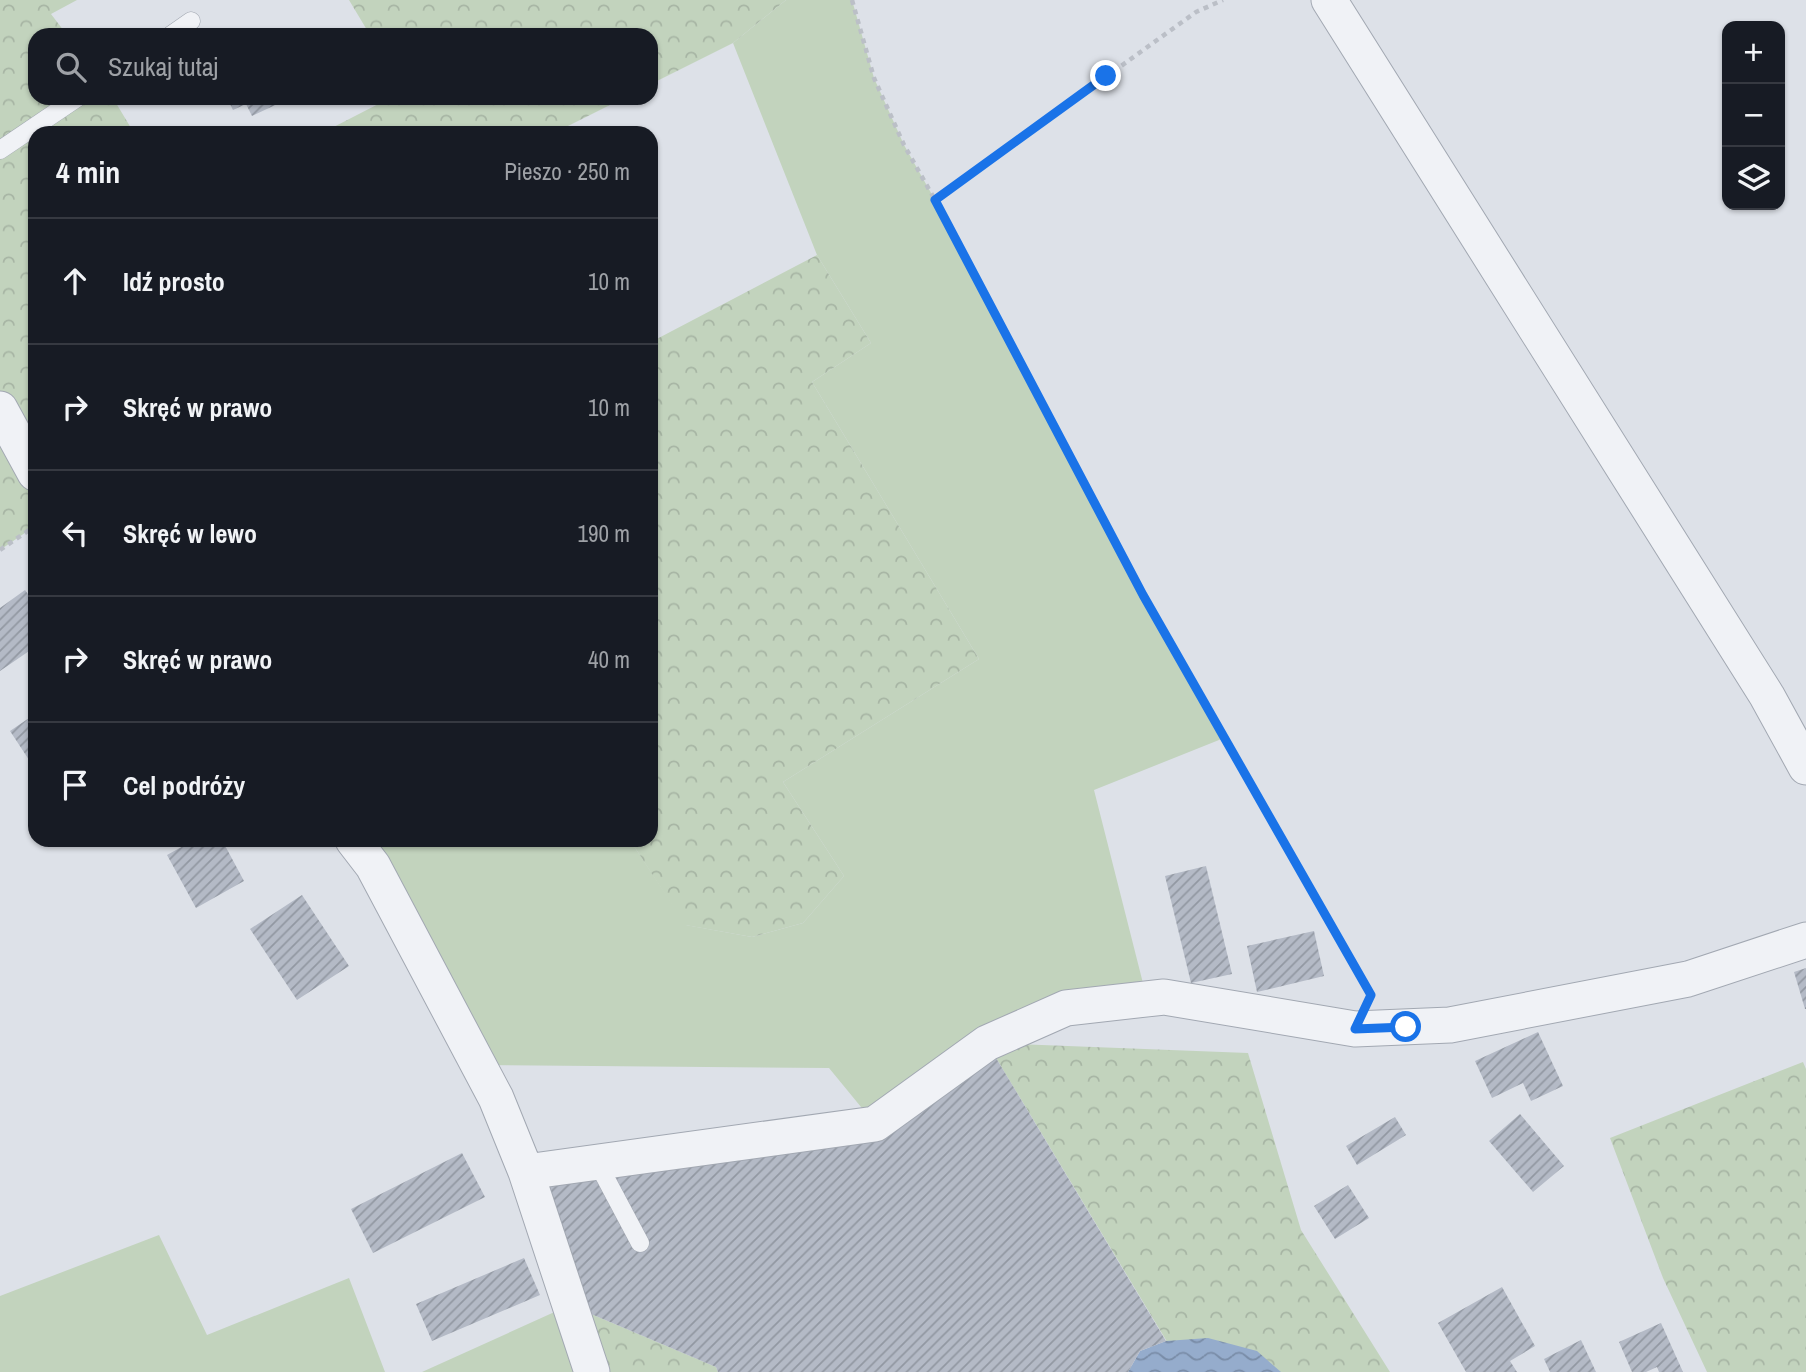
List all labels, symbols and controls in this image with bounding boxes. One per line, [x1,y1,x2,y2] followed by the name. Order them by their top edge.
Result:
[1722,21,1785,210] map controls
[1722,21,1785,84] button: +
[28,28,658,105] search box
[52,48,90,86] icon: search
[108,49,218,84] text: Szukaj tutaj
[1090,60,1121,91] route end
[1722,84,1785,147] button: −
[1722,147,1785,210] button: layers
[56,152,120,192] text: 4 min
[504,156,630,187] text: Pieszo · 250 m
[56,262,94,300] icon: ahead
[123,264,225,299] text: Idź prosto
[588,266,630,297] text: 10 m
[56,388,94,426] icon: right
[123,390,272,425] text: Skręć w prawo
[588,392,630,423] text: 10 m
[56,514,94,552] icon: left
[123,516,257,551] text: Skręć w lewo
[578,518,630,549] text: 190 m
[56,640,94,678] icon: right
[123,642,272,677] text: Skręć w prawo
[588,644,630,675] text: 40 m
[56,766,94,804] icon: arrive
[123,768,245,803] text: Cel podróży
[1390,1011,1421,1042] route start

